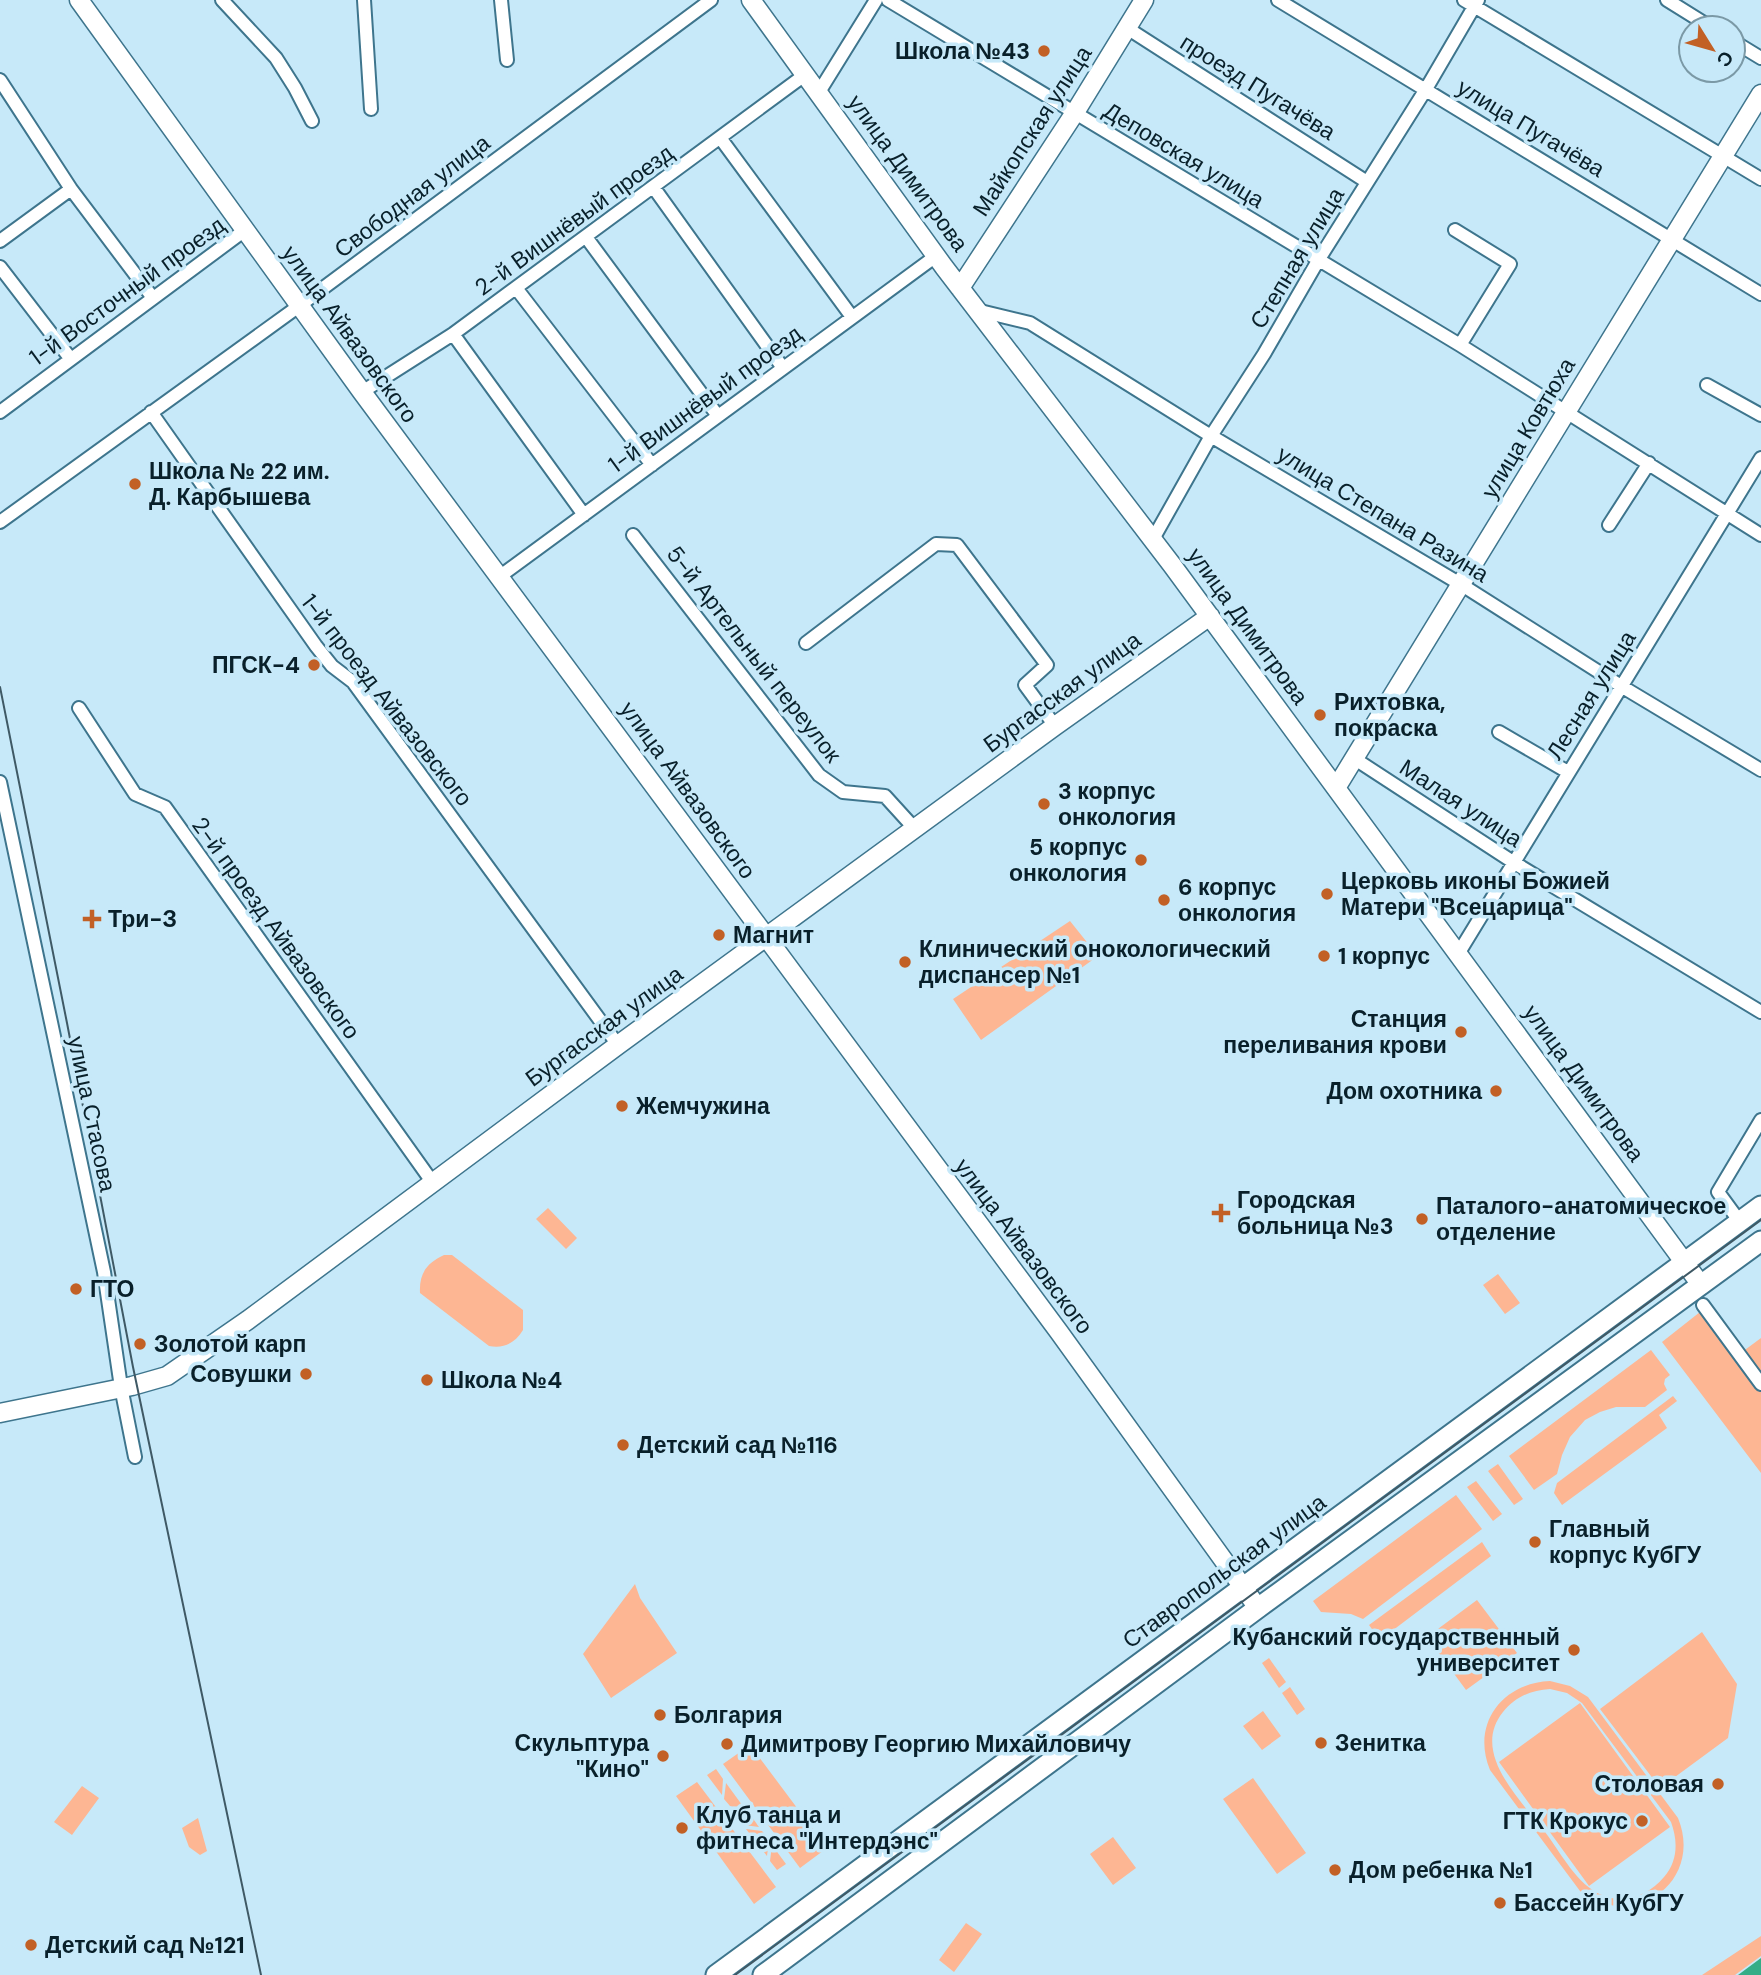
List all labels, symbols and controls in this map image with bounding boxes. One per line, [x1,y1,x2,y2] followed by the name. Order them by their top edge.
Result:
[1677,14,1747,84] north arrow
[1175,27,1341,147] street label: проезд Пугачёва
[895,36,1030,66] place label: Школа №43
[966,40,1098,222] street label: Майкопская улица
[1036,43,1052,59] marker: Школа №43
[1711,46,1739,72] text: С
[1452,72,1611,184] street label: улица Пугачёва
[841,88,975,258] street label: улица Димитрова
[1098,95,1270,215] street label: Деповская улица
[328,127,496,264] street label: Свободная улица
[469,137,680,302] street label: 2-й Вишнёвый проезд
[1243,182,1351,334] street label: Степная улица
[23,210,231,372] street label: 1-й Восточный проезд
[275,239,425,429] street label: улица Айвазовского
[602,318,808,479] street label: 1-й Вишнёвый проезд
[1474,352,1582,504] street label: улица Ковтюха
[1272,439,1495,589] street label: улица Степана Разина
[149,456,330,512] place label: Школа № 22 им. Д. Карбышева
[127,476,143,492] marker: Школа № 22 им. Д. Карбышева
[660,540,849,769] street label: 5-й Артельный переулок
[1181,541,1315,711] street label: улица Димитрова
[295,588,479,812] street label: 1-й проезд Айвазовского
[977,625,1147,759] street label: Бургасская улица
[1539,625,1643,765] street label: Лесная улица
[212,650,300,680] place label: ПГСК-4
[306,657,322,673] marker: ПГСК-4
[1334,687,1445,743] place label: Рихтовка, покраска
[613,695,763,885] street label: улица Айвазовского
[1312,707,1328,723] marker: Рихтовка, покраска
[1394,752,1528,854] street label: Малая улица
[1058,776,1176,832] place label: 3 корпус онкология
[1036,796,1052,812] marker: 3 корпус онкология
[185,811,367,1045] street label: 2-й проезд Айвазовского
[1009,832,1127,888] place label: 5 корпус онкология
[1133,852,1149,868] marker: 5 корпус онкология
[1341,866,1610,922] place label: Церковь иконы Божией Матери "Всецарица"
[1178,872,1296,928] place label: 6 корпус онкология
[1319,886,1335,902] marker: Церковь иконы Божией Матери "Всецарица"
[1156,892,1172,908] marker: 6 корпус онкология
[108,904,177,934] place label: Три-З
[82,909,102,929] marker: Три-З
[733,920,814,950] place label: Магнит
[711,927,727,943] marker: Магнит
[919,934,1271,990] place label: Клинический онокологический диспансер №1
[1338,941,1430,971] place label: 1 корпус
[1316,948,1332,964] marker: 1 корпус
[897,954,913,970] marker: Клинический онокологический диспансер №1
[519,959,689,1093] street label: Бургасская улица
[1517,998,1651,1168] street label: улица Димитрова
[1223,1004,1447,1060] place label: Станция переливания крови
[1453,1024,1469,1040] marker: Станция переливания крови
[61,1033,123,1195] street label: улица Стасова
[1326,1076,1482,1106] place label: Дом охотника
[1488,1083,1504,1099] marker: Дом охотника
[635,1091,770,1121] place label: Жемчужина
[614,1098,630,1114] marker: Жемчужина
[948,1152,1100,1340] street label: улица Айвазовского
[1237,1185,1394,1241] place label: Городская больница №3
[1436,1191,1726,1247] place label: Паталого-анатомическое отделение
[1211,1203,1231,1223] marker: Городская больница №3
[1414,1211,1430,1227] marker: Паталого-анатомическое отделение
[90,1274,134,1304] place label: ГТО
[68,1281,84,1297] marker: ГТО
[154,1329,306,1359] place label: Золотой карп
[132,1336,148,1352] marker: Золотой карп
[190,1359,292,1389] place label: Совушки
[441,1365,562,1395] place label: Школа №4
[298,1366,314,1382] marker: Совушки
[419,1372,435,1388] marker: Школа №4
[637,1430,838,1460] place label: Детский сад №116
[615,1437,631,1453] marker: Детский сад №116
[1116,1487,1332,1655] street label: Ставропольская улица
[1549,1514,1702,1570] place label: Главный корпус КубГУ
[1527,1534,1543,1550] marker: Главный корпус КубГУ
[1233,1622,1560,1678] place label: Кубанский государственный университет
[1566,1642,1582,1658] marker: Кубанский государственный университет
[674,1700,783,1730] place label: Болгария
[652,1707,668,1723] marker: Болгария
[515,1728,649,1784] place label: Скульптура "Кино"
[1335,1728,1426,1758] place label: Зенитка
[741,1729,1131,1759] place label: Димитрову Георгию Михайловичу
[1313,1735,1329,1751] marker: Зенитка
[719,1736,735,1752] marker: Димитрову Георгию Михайловичу
[655,1748,671,1764] marker: Скульптура "Кино"
[1595,1769,1704,1799] place label: Столовая
[1710,1776,1726,1792] marker: Столовая
[696,1800,938,1856] place label: Клуб танца и фитнеса "Интердэнс"
[1503,1806,1628,1836] place label: ГТК Крокус
[1634,1813,1650,1829] marker: ГТК Крокус
[674,1820,690,1836] marker: Клуб танца и фитнеса "Интердэнс"
[1349,1855,1533,1885] place label: Дом ребенка №1
[1327,1862,1343,1878] marker: Дом ребенка №1
[1514,1888,1684,1918] place label: Бассейн КубГУ
[1492,1895,1508,1911] marker: Бассейн КубГУ
[45,1930,245,1960] place label: Детский сад №121
[23,1937,39,1953] marker: Детский сад №121

